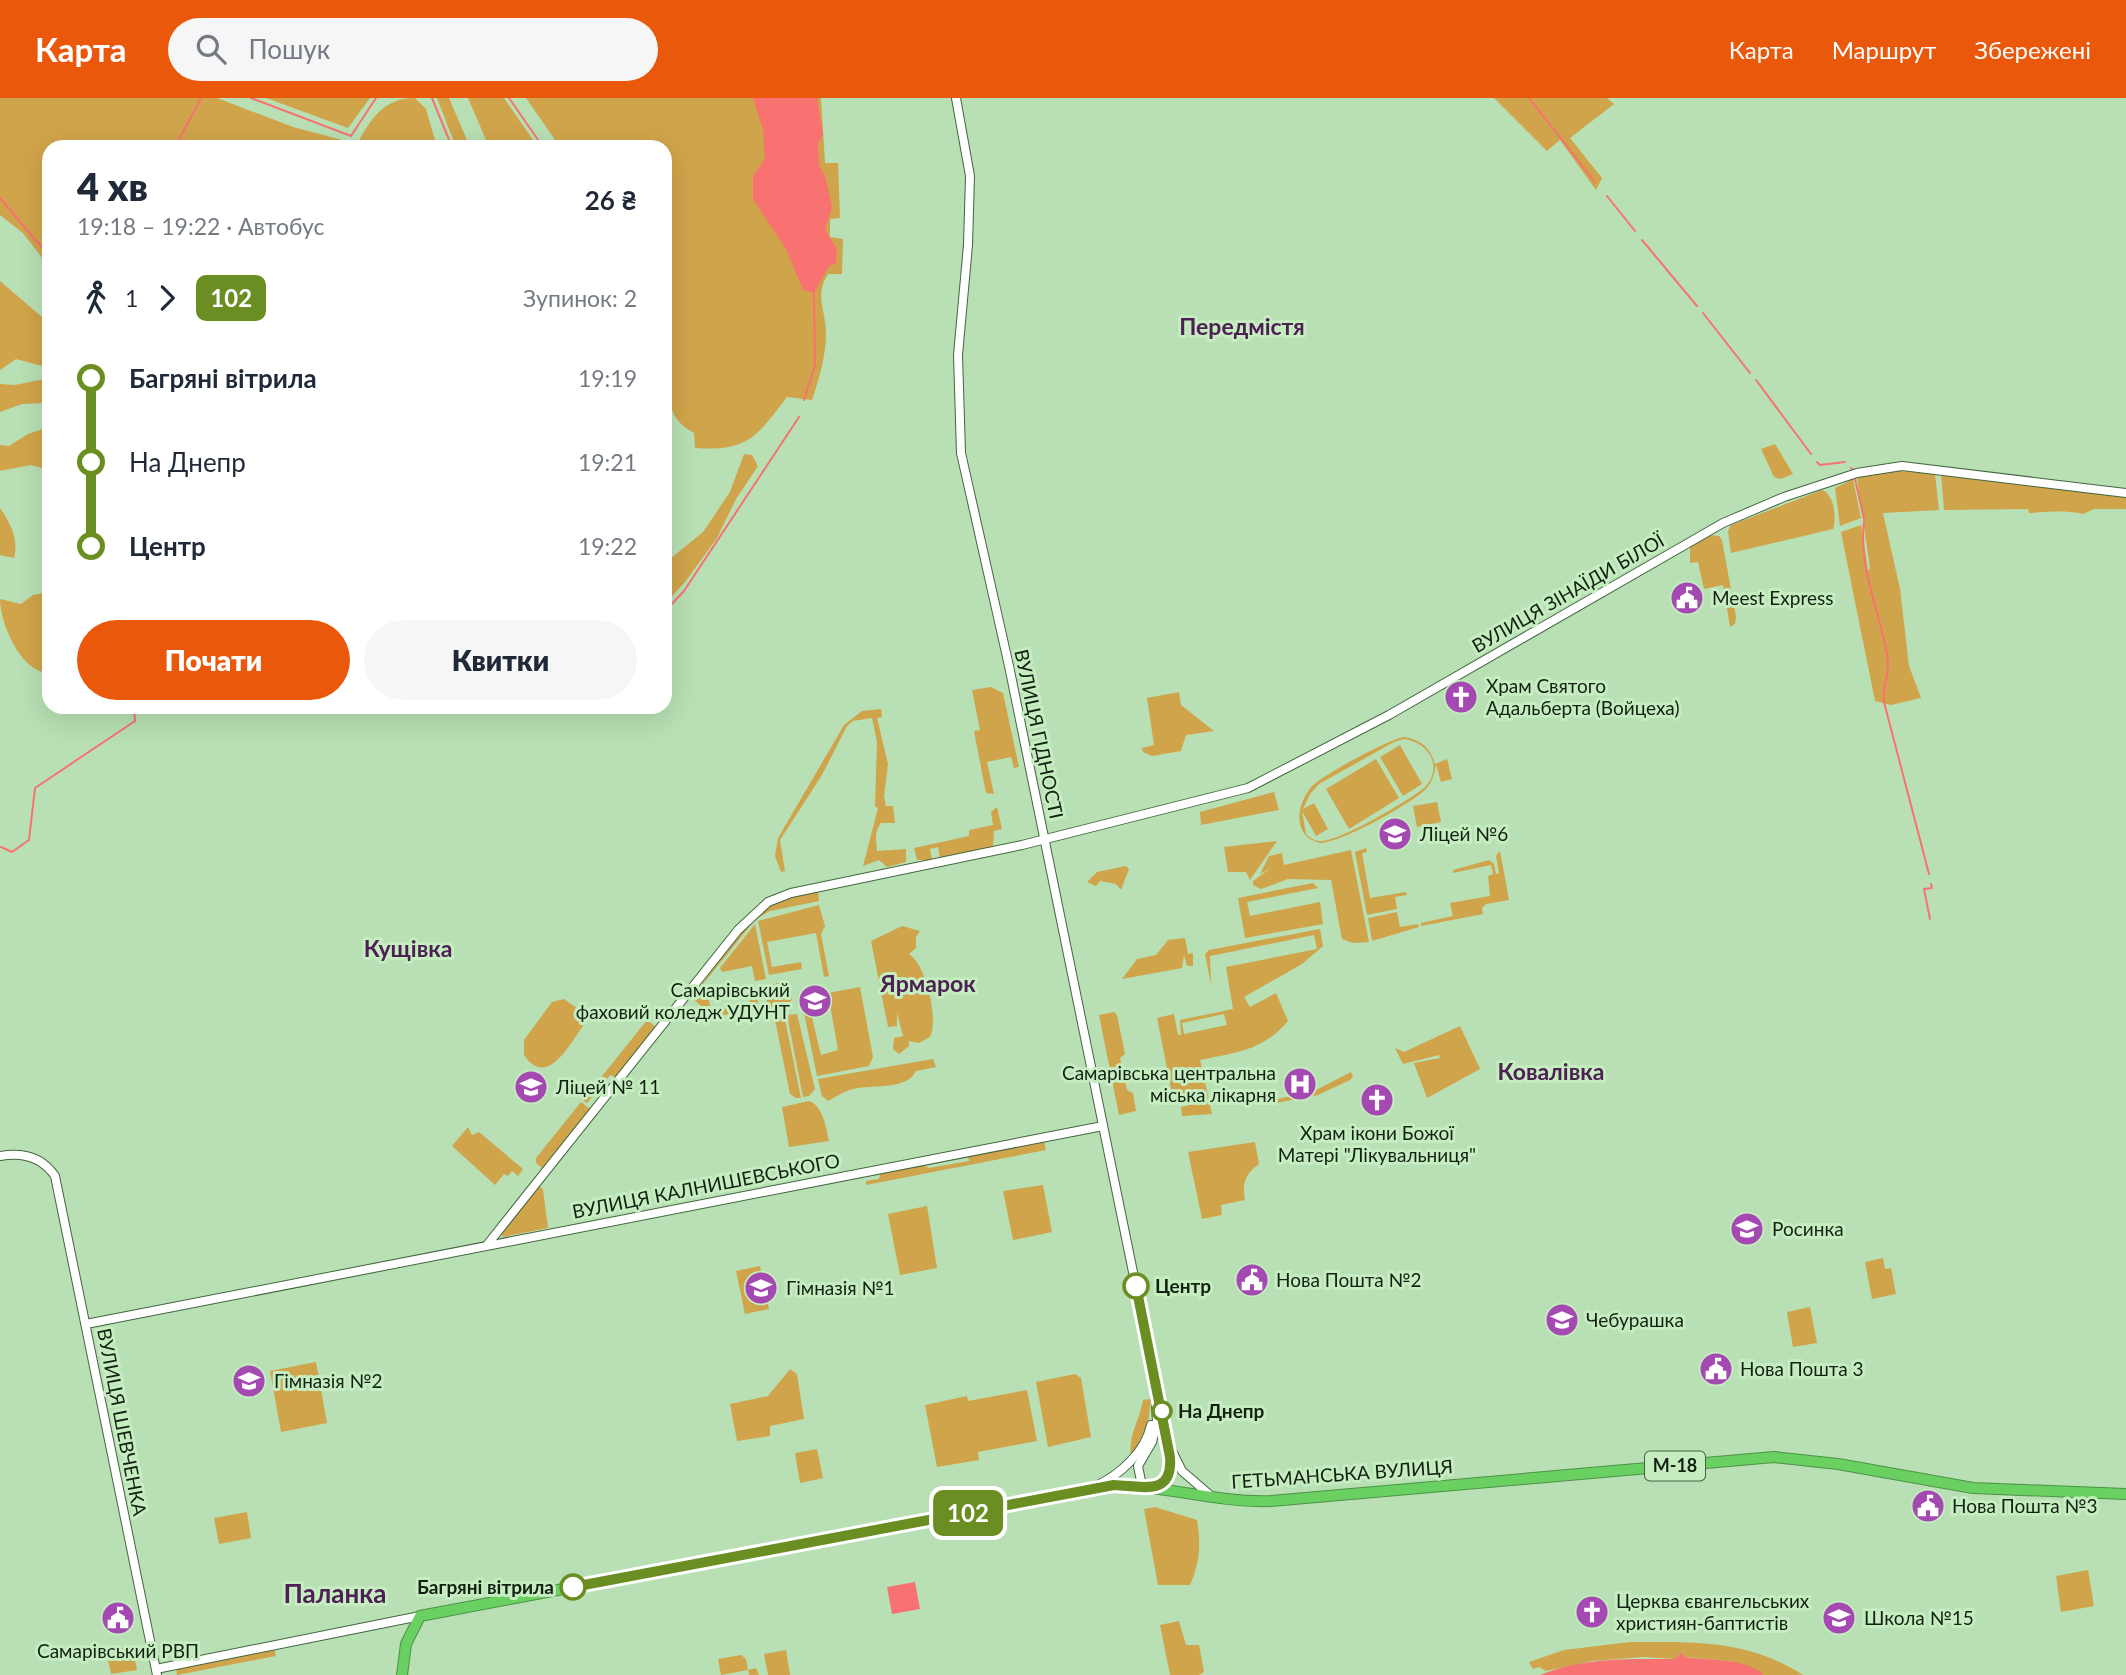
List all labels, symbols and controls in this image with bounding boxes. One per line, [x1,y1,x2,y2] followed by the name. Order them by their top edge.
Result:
[168,18,658,81] search box
[35,29,126,69] text: Карта
[192,30,230,68] icon: search
[248,33,330,65] text: Пошук
[1729,35,1794,64] text: Карта
[1832,35,1936,64] text: Маршрут
[1974,35,2091,64] text: Збережені
[77,163,148,209] text: 4 хв
[585,184,637,216] text: 26 ₴
[77,212,325,240] text: 19:18 – 19:22 · Автобус
[77,279,115,317] icon: walk
[148,279,186,317] icon: forward
[210,283,252,312] text: 102
[125,284,138,312] text: 1
[523,284,637,312] text: Зупинок: 2
[1179,312,1305,340] district label: Передмістя
[129,362,317,394] text: Багряні вітрила
[578,364,637,392] text: 19:19
[129,446,246,478] text: На Днепр
[578,448,637,476] text: 19:21
[1468,528,1668,657] street label: ВУЛИЦЯ ЗІНАЇДИ БІЛОЇ
[129,530,206,562] text: Центр
[578,532,637,560] text: 19:22
[1668,579,1706,617] public building icon: Meest Express
[1712,586,1833,609] place label: Meest Express
[77,620,350,700] button: Почати
[364,620,637,700] button: Квитки
[1010,647,1069,821] street label: ВУЛИЦЯ ГІДНОСТІ
[1486,674,1680,719] place label: Храм Святого Адальберта (Войцеха)
[1442,678,1480,716] church icon: Храм Святого Адальберта (Войцеха)
[1376,815,1414,853] school or university icon: Ліцей №6
[1419,822,1508,845] place label: Ліцей №6
[364,934,452,962] district label: Кущівка
[879,969,976,997] district label: Ярмарок
[576,978,790,1023] place label: Самарівський фаховий коледж УДУНТ
[796,982,834,1020] school or university icon: Самарівський фаховий коледж УДУНТ
[1498,1057,1604,1085] district label: Ковалівка
[1062,1061,1276,1106] place label: Самарівська центральна міська лікарня
[1281,1065,1319,1103] hospital icon: Самарівська центральна міська лікарня
[512,1068,550,1106] school or university icon: Ліцей № 11
[555,1075,660,1098] place label: Ліцей № 11
[1358,1081,1396,1119] church icon: Храм ікони Божої Матері "Лікувальниця"
[1278,1121,1476,1166] place label: Храм ікони Божої Матері "Лікувальниця"
[570,1148,842,1223] street label: ВУЛИЦЯ КАЛНИШЕВСЬКОГО
[1728,1210,1766,1248] school or university icon: Росинка
[1772,1217,1844,1240] place label: Росинка
[1233,1261,1271,1299] public building icon: Нова Пошта №2
[1276,1268,1422,1291] place label: Нова Пошта №2
[742,1269,780,1307] school or university icon: Гімназія №1
[1123,1273,1149,1299] marker: Центр
[1155,1274,1211,1297] place label: Центр
[786,1276,895,1299] place label: Гімназія №1
[1543,1301,1581,1339] school or university icon: Чебурашка
[1586,1308,1684,1331] place label: Чебурашка
[93,1326,152,1518] street label: ВУЛИЦЯ ШЕВЧЕНКА
[1697,1350,1735,1388] public building icon: Нова Пошта 3
[1740,1357,1864,1380] place label: Нова Пошта 3
[230,1362,268,1400] school or university icon: Гімназія №2
[274,1369,383,1392] place label: Гімназія №2
[1178,1399,1265,1422] place label: На Днепр
[1152,1401,1172,1421] marker: На Днепр
[1645,1451,1705,1480] road number: М-18
[1230,1454,1454,1493] street label: ГЕТЬМАНСЬКА ВУЛИЦЯ
[1909,1487,1947,1525] public building icon: Нова Пошта №3
[928,1490,1008,1536] line badge: 102
[1952,1494,2098,1517] place label: Нова Пошта №3
[947,1498,989,1527] text: 102
[560,1574,586,1600] marker: Багряні вітрила
[417,1575,554,1598] place label: Багряні вітрила
[283,1577,387,1609] district label: Паланка
[1616,1589,1810,1634] place label: Церква євангельських християн-баптистів
[1573,1593,1611,1631] church icon: Церква євангельських християн-баптистів
[99,1599,137,1637] public building icon: Самарівський РВП
[1820,1599,1858,1637] school or university icon: Школа №15
[1864,1606,1974,1629] place label: Школа №15
[37,1639,199,1662] place label: Самарівський РВП

